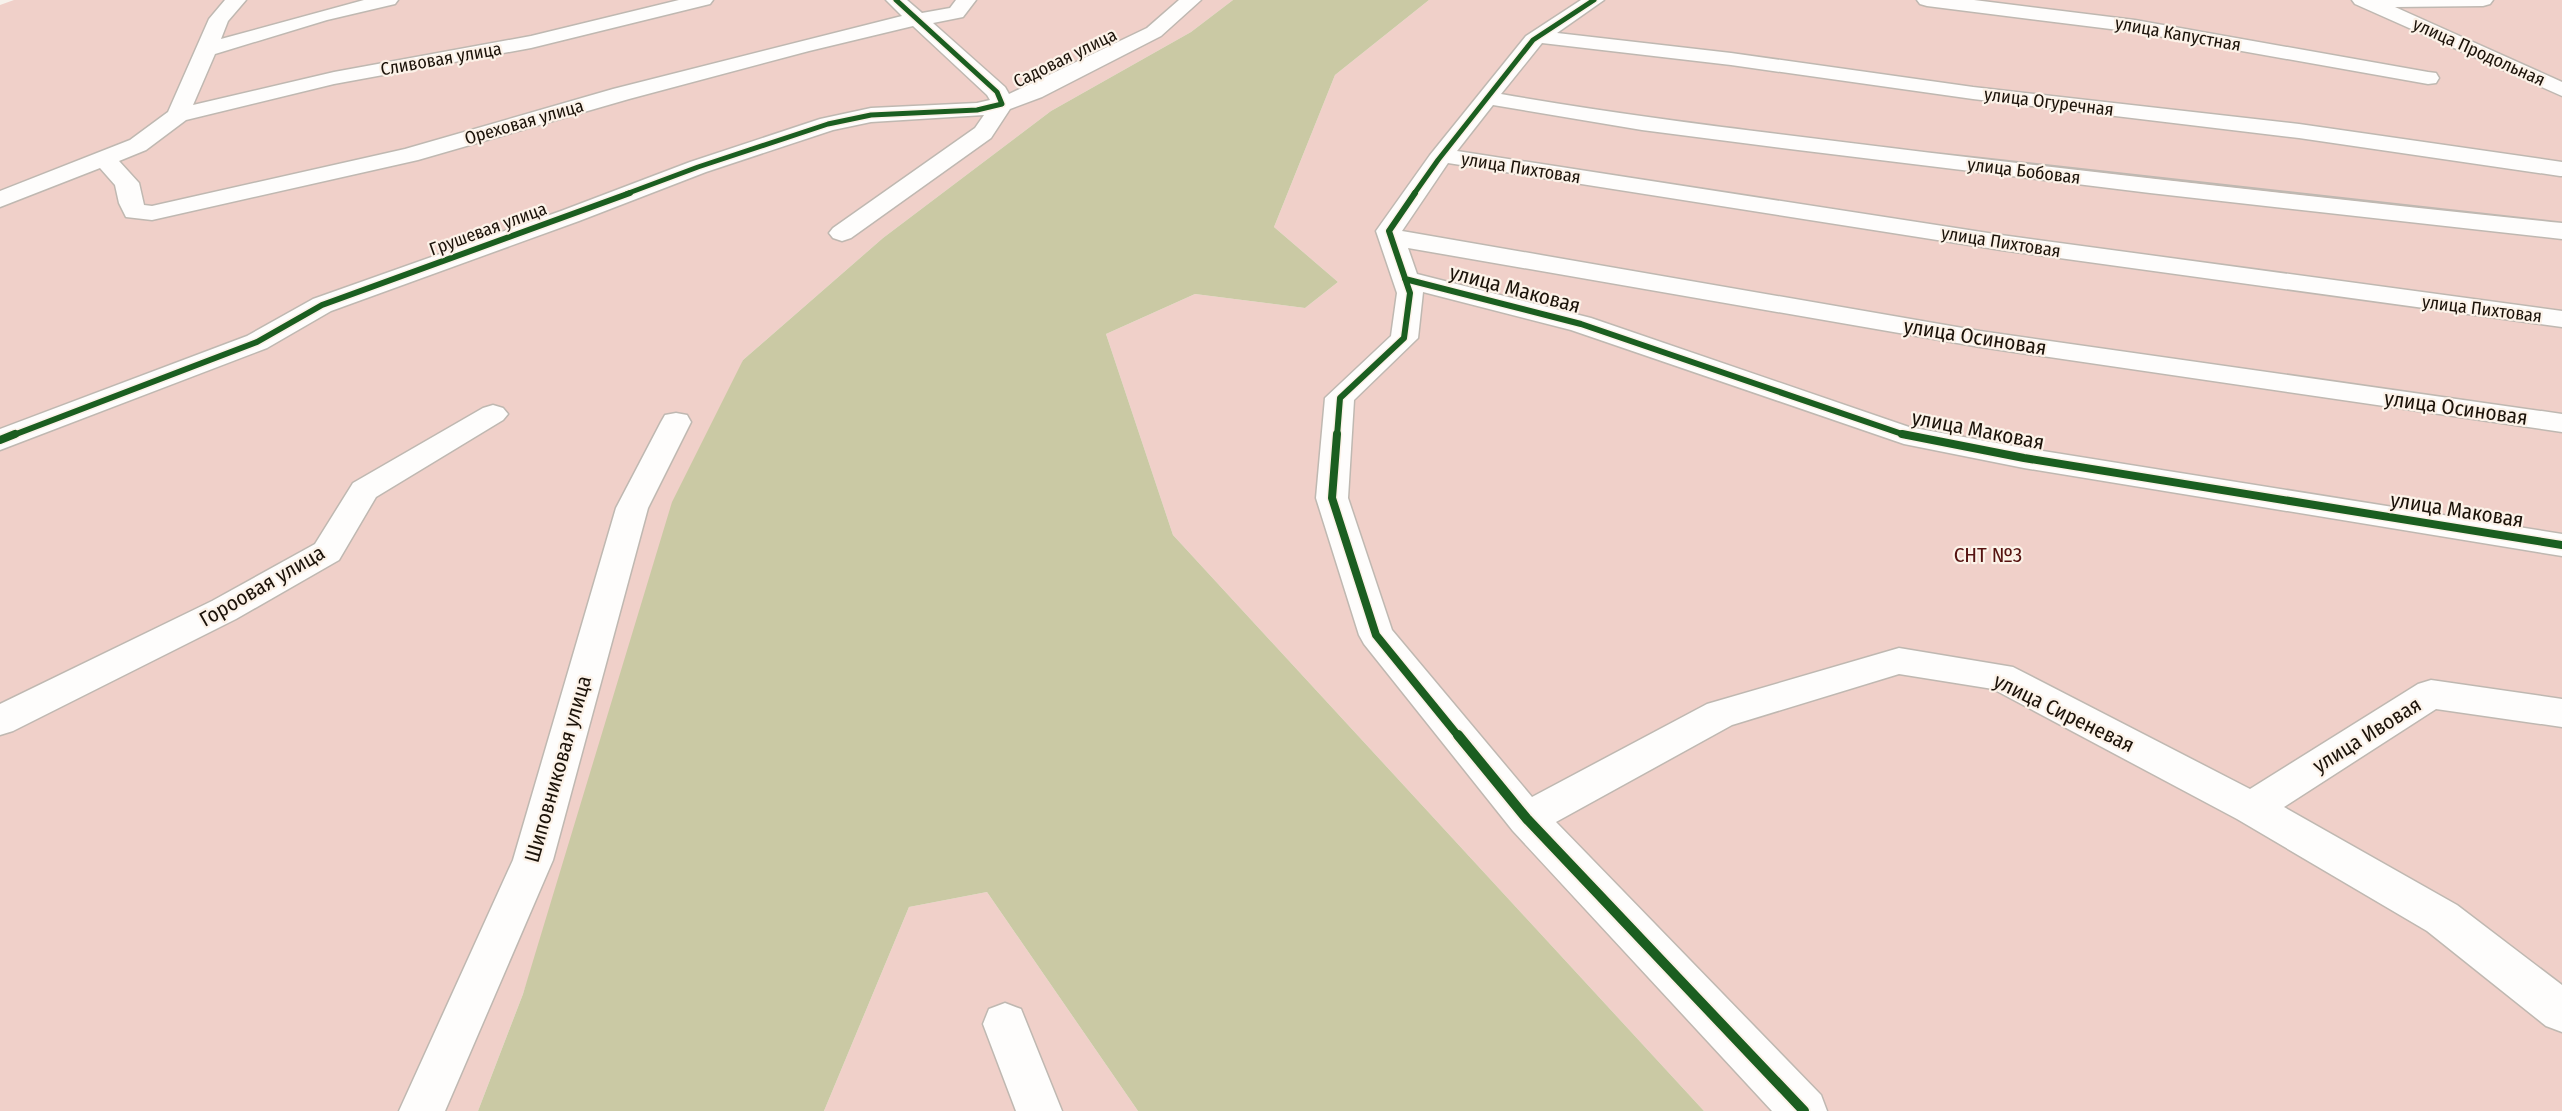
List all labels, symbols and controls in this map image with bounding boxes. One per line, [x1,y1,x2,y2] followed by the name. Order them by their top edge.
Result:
[2113,12,2243,56] street label: улица Капустная
[2410,13,2548,91] street label: улица Продольная
[1010,23,1120,92] street label: Садовая улица
[379,38,503,80] street label: Сливовая улица
[1983,83,2115,121] street label: улица Огуречная
[462,94,586,149] street label: Ореховая улица
[1460,148,1582,188] street label: улица Пихтовая
[1966,153,2082,189] street label: улица Бобовая
[426,197,550,260] street label: Грушевая улица
[1940,222,2062,262] street label: улица Пихтовая
[1447,259,1583,319] street label: улица Маковая
[2421,291,2543,327] street label: улица Пихтовая
[1902,313,2048,361] street label: улица Осиновая
[2383,385,2529,431] street label: улица Осиновая
[1909,404,2047,456] street label: улица Маковая
[2389,487,2525,533] street label: улица Маковая
[195,540,329,632] street label: Гороовая улица
[1954,542,2022,568] park label: СНТ №3
[1989,668,2139,758] street label: улица Сиреневая
[519,673,597,865] street label: Шиповниковая улица
[2308,691,2426,779] street label: улица Ивовая

